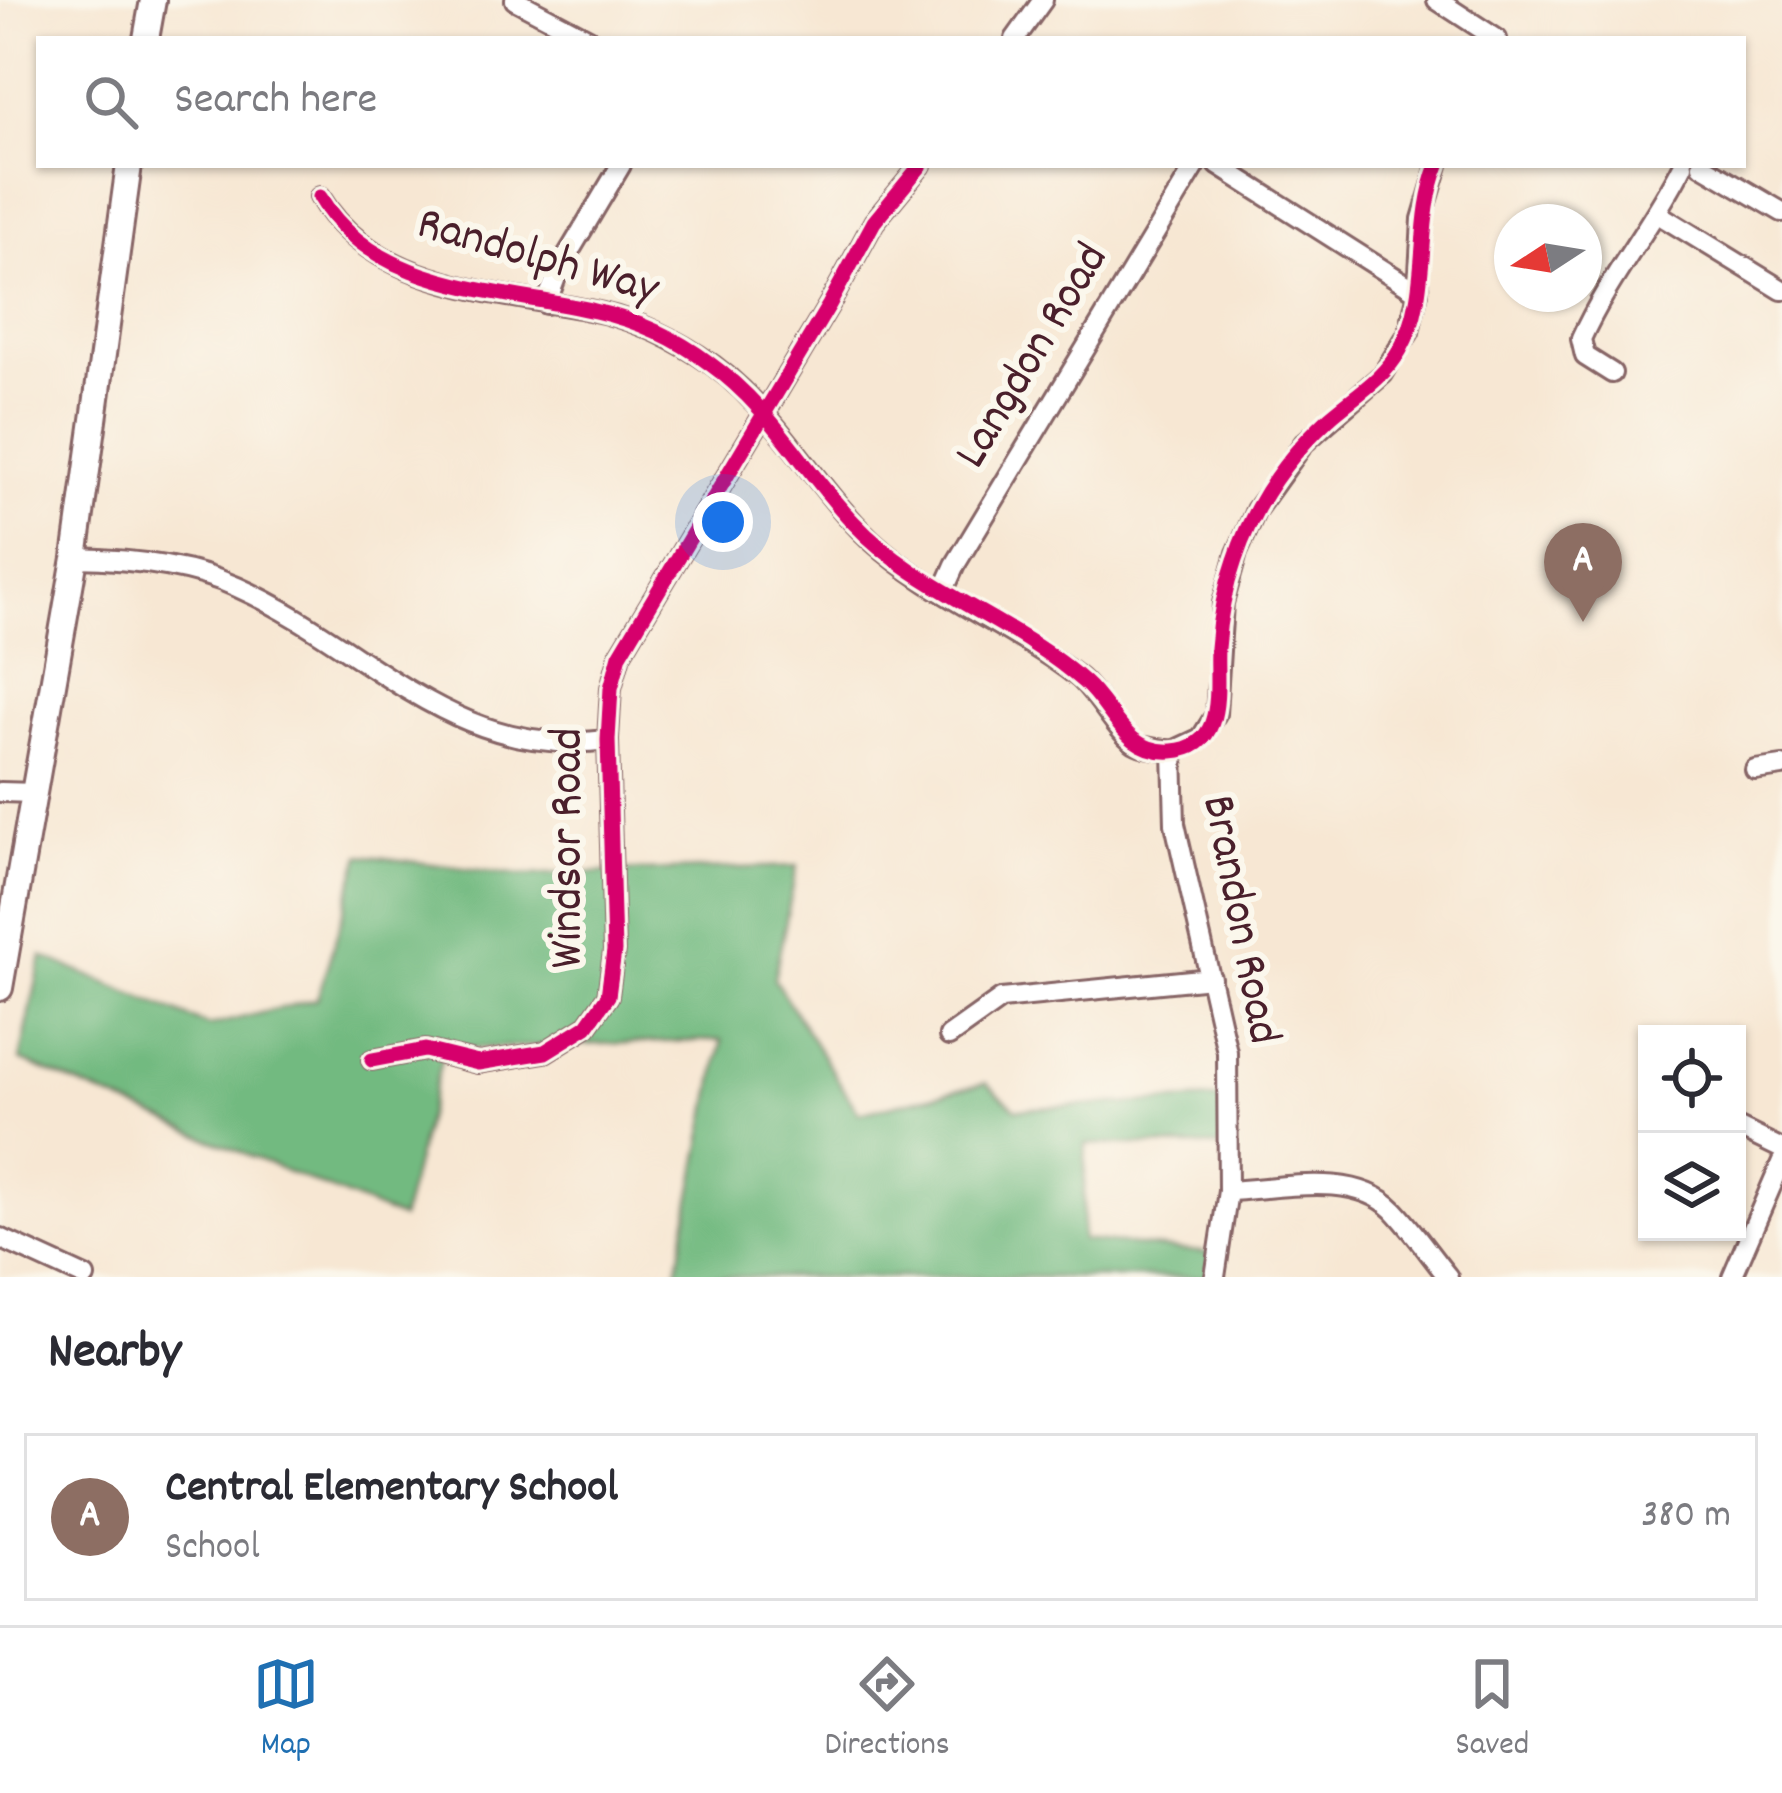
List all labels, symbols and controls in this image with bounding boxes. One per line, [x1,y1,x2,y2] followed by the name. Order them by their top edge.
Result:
[36,36,1746,168] search box
[78,69,144,135] icon: search
[174,70,377,134] text: Search here
[408,192,667,327] street label: Randolph Way
[1494,204,1602,312] north arrow
[939,231,1129,483] street label: Langdon Road
[693,492,753,552] your location
[1544,523,1622,622] pin: A
[536,727,605,969] street label: Windsor Road
[1180,790,1296,1050] street label: Brandon Road
[1638,1025,1746,1241] map controls
[1638,1025,1746,1133] button: locate
[1638,1133,1746,1241] button: layers
[48,1319,181,1391] text: Nearby
[165,1458,618,1522] text: Central Elementary School
[79,1490,101,1545] text: A
[1641,1490,1731,1545] text: 380 m
[165,1522,260,1577] text: School
[253,1651,319,1770] tab: Map
[825,1651,950,1770] tab: Directions
[1455,1651,1529,1770] tab: Saved

